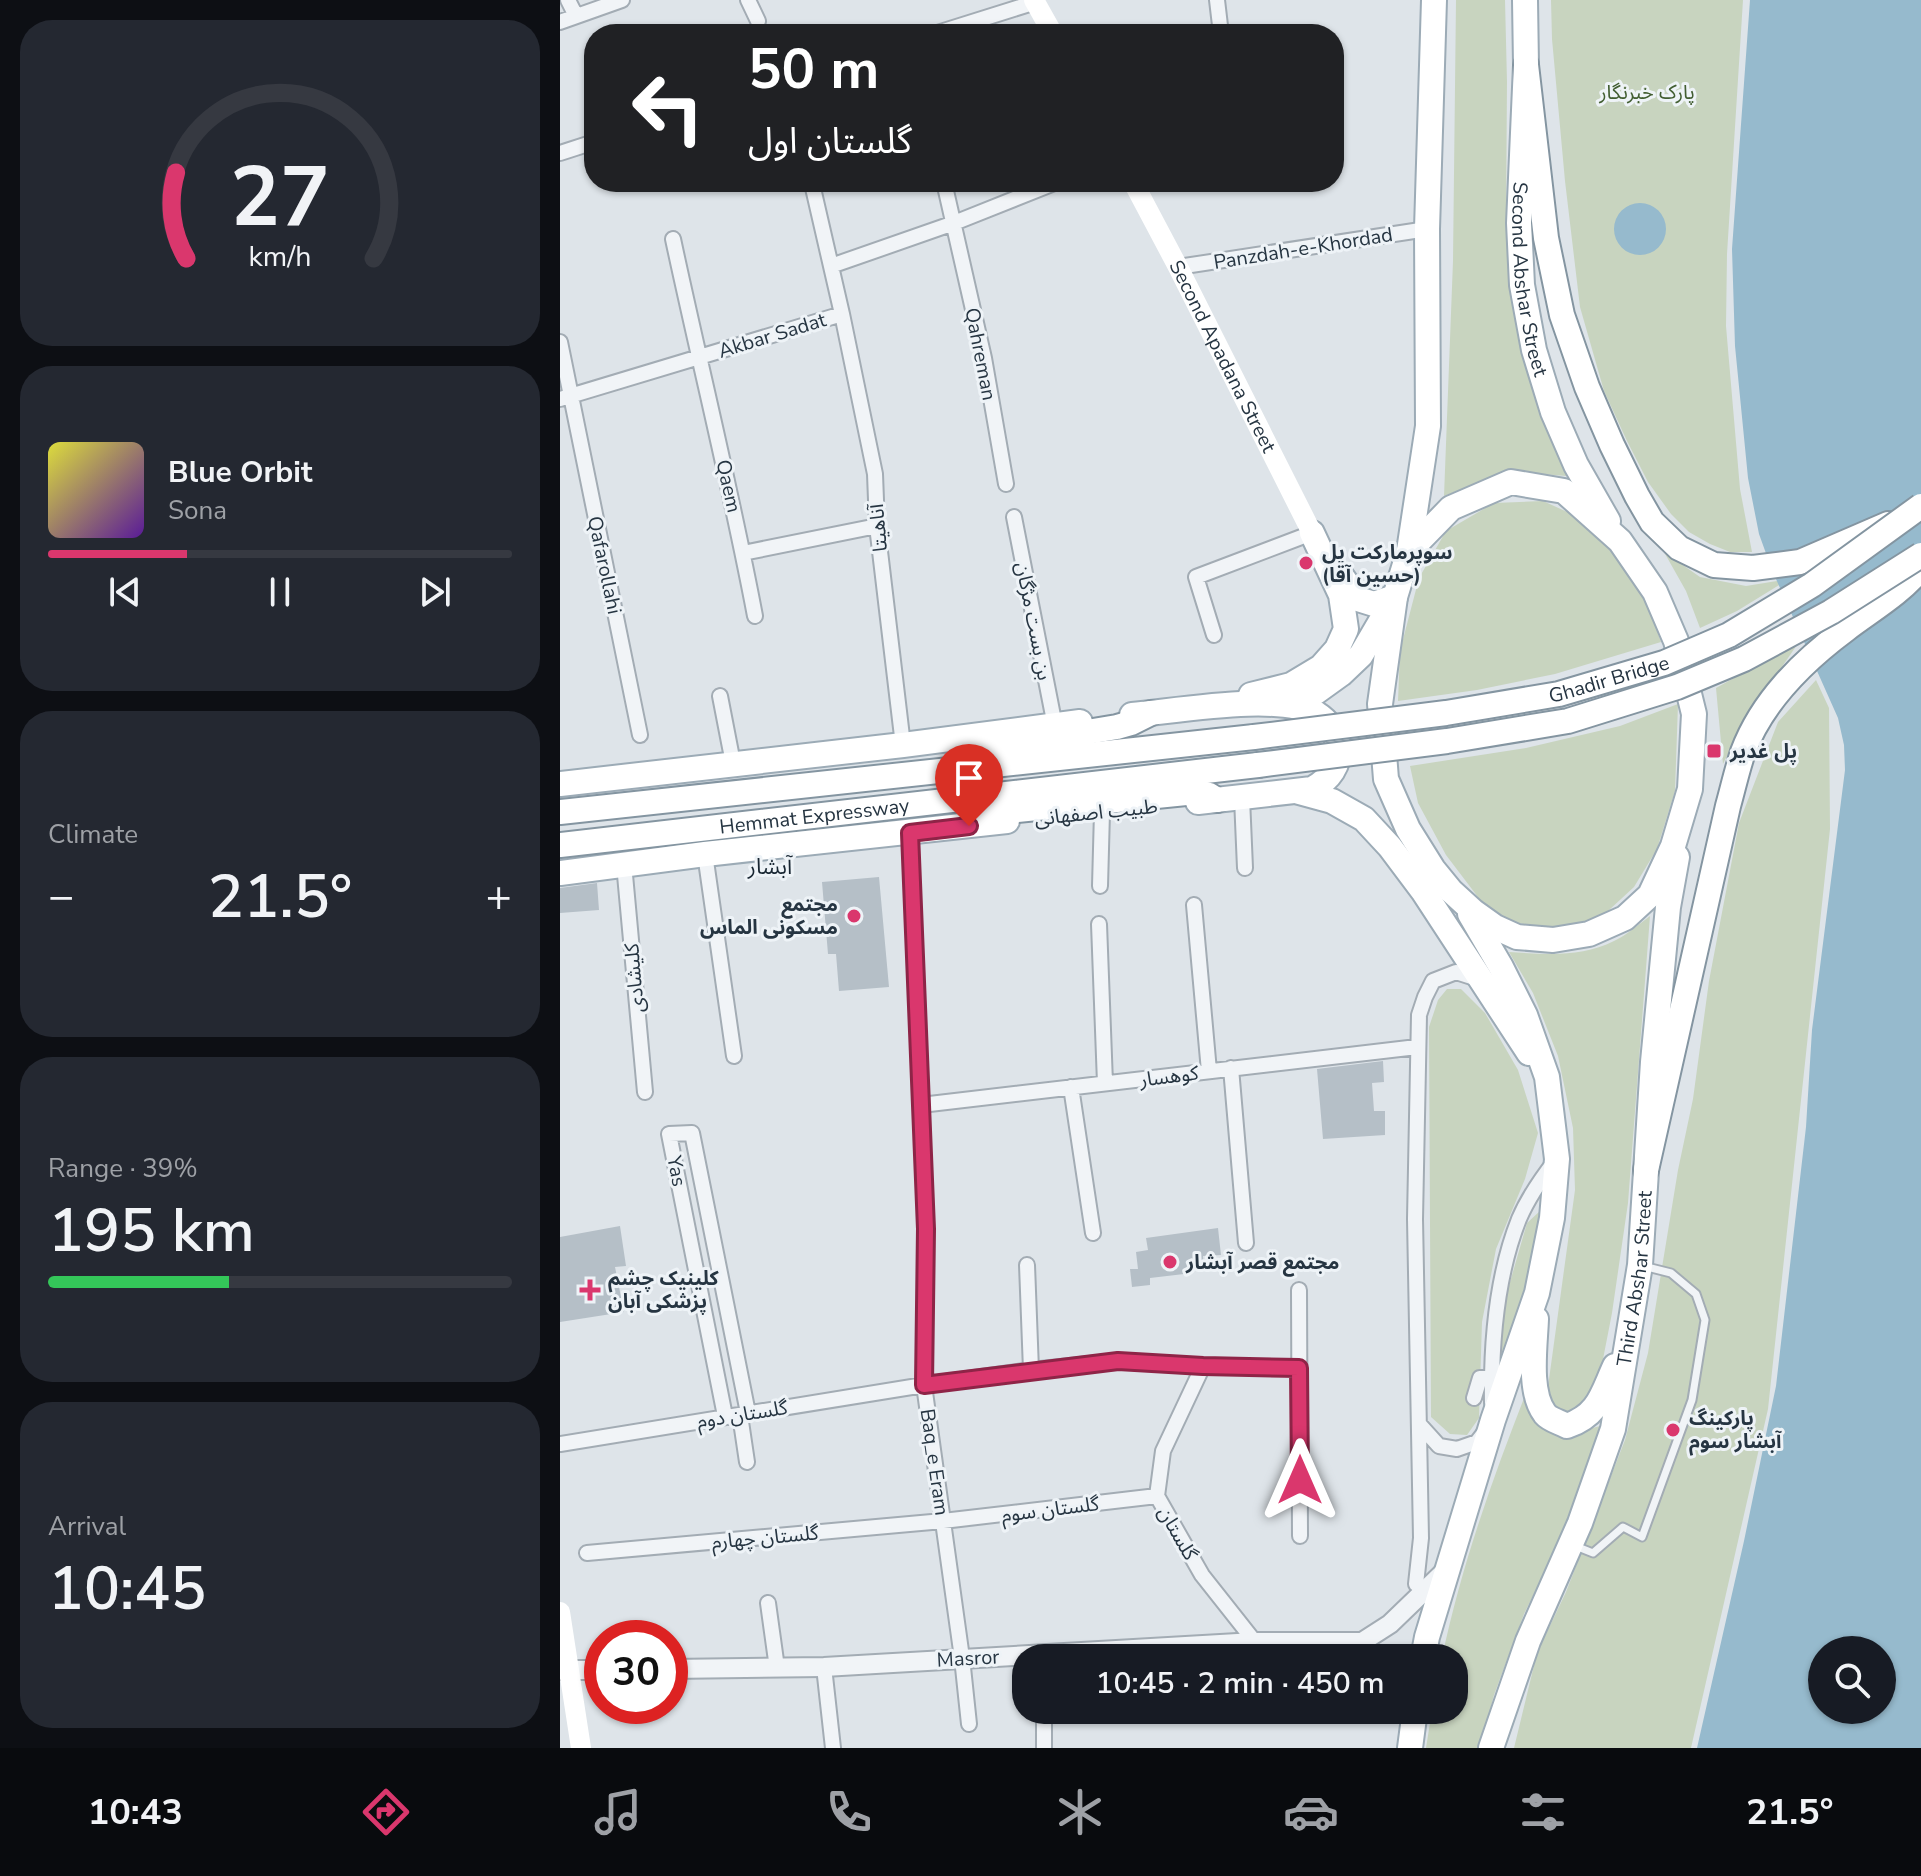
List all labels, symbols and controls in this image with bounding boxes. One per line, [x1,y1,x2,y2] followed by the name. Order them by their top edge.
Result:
[748,31,879,108] text: 50 m
[616,56,720,160] icon: left
[1598,79,1695,106] park label: پارک خبرنگار
[748,117,912,166] text: گلستان اول
[230,140,330,253] text: 27
[1505,181,1555,381] street label: Second Abshar Street
[1212,221,1395,276] street label: Panzdah-e-Khordad
[249,237,311,276] text: km/h
[1163,255,1283,458] street label: Second Apadana Street
[958,305,1003,403] street label: Qahreman
[715,306,830,365] street label: Akbar Sadat
[168,452,312,493] text: Blue Orbit
[709,457,748,515] street label: Qaem
[168,493,227,528] text: Sona
[863,502,894,553] street label: آناهیتا
[581,514,628,617] street label: Qafarollahi
[1322,539,1453,589] place label: سوپرمارکت پل (حسین آقا)
[1297,554,1315,572] marker: سوپرمارکت پل (حسین آقا)
[1009,560,1058,683] street label: بن بست مژگان
[103,570,147,614] icon: previous
[258,570,302,614] icon: pause
[413,570,457,614] icon: next
[1547,649,1672,710] street label: Ghadir Bridge
[1729,738,1797,765] place label: پل غدیر
[1705,742,1723,760] marker: پل غدیر
[935,744,1003,826] pin
[947,756,991,800] icon: arrive
[718,792,911,841] street label: Hemmat Expressway
[1033,793,1159,832] street label: طبیب اصفهانی
[48,817,138,852] text: Climate
[747,852,794,882] district label: آبشار
[208,856,352,938] text: 21.5°
[48,867,74,927] text: −
[486,867,512,927] text: +
[700,891,838,941] place label: مجتمع مسکونی الماس
[845,907,863,925] marker: مجتمع مسکونی الماس
[618,942,651,1014] street label: کلیشادی
[1137,1059,1201,1094] street label: کوهسار
[48,1151,198,1186] text: Range · 39%
[660,1153,693,1189] street label: Yas
[1611,1189,1659,1368] street label: Third Abshar Street
[48,1190,255,1272] text: 195 km
[1185,1249,1339,1277] place label: مجتمع قصر آبشار
[1161,1253,1179,1271] marker: مجتمع قصر آبشار
[608,1265,720,1315] place label: کلینیک چشم پزشکی آبان
[579,1279,601,1301] marker: کلینیک چشم پزشکی آبان
[695,1394,790,1436] street label: گلستان دوم
[1689,1405,1782,1456] place label: پارکینگ آبشار سوم
[914,1407,955,1517] street label: Baq_e Eram
[1664,1421,1682,1439] marker: پارکینگ آبشار سوم
[1258,1438,1342,1522] position arrow
[1000,1490,1101,1530] street label: گلستان سوم
[1151,1501,1204,1566] street label: گلستان
[48,1509,126,1544] text: Arrival
[710,1519,821,1557] street label: گلستان چهارم
[48,1548,206,1630] text: 10:45
[584,1620,688,1724] speed limit sign: 30
[1808,1636,1896,1724] map controls
[1808,1636,1896,1724] button: search
[936,1643,1000,1674] street label: Masror
[1095,1663,1385,1704] text: 10:45 · 2 min · 450 m
[358,1784,414,1840] icon: directions
[590,1784,646,1840] icon: music
[821,1784,877,1840] icon: phone
[1052,1784,1108,1840] icon: climate
[1283,1784,1339,1840] icon: car
[1515,1784,1571,1840] icon: filters
[88,1788,183,1837] text: 10:43
[1746,1788,1833,1837] text: 21.5°

